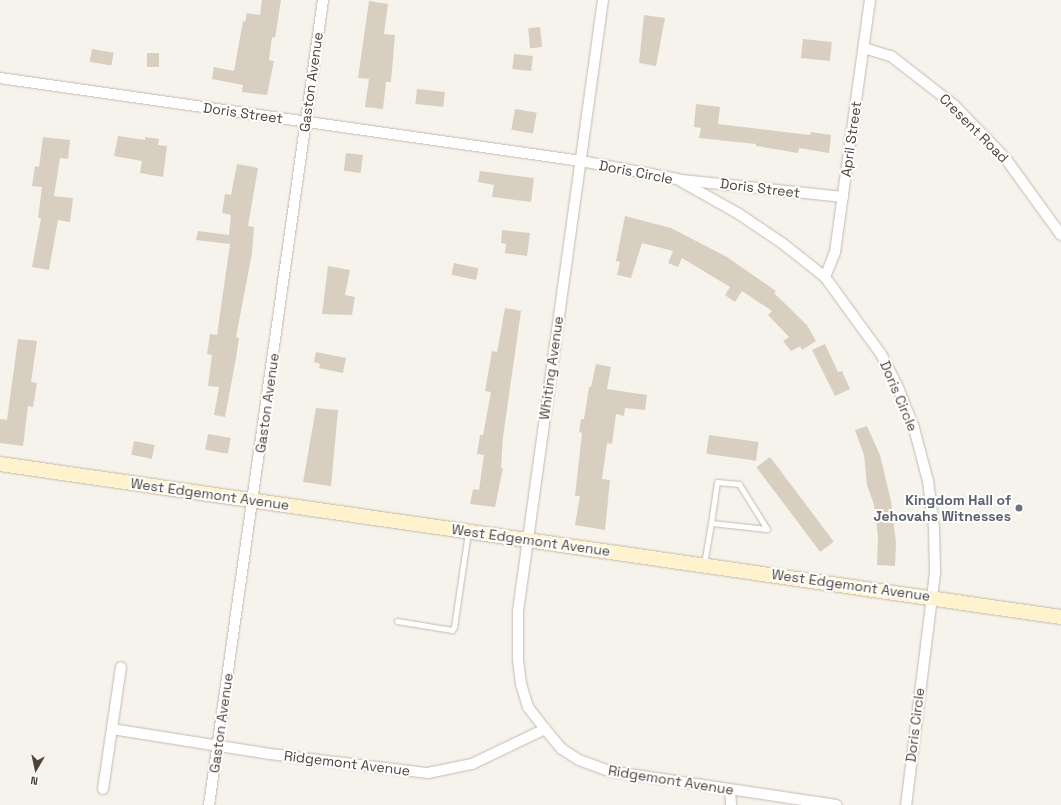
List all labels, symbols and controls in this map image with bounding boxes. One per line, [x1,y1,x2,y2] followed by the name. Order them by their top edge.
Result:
[296,31,326,133] street label: Gaston Avenue
[936,90,1012,166] street label: Cresent Road
[202,99,284,127] street label: Doris Street
[837,100,865,178] street label: April Street
[598,157,674,187] street label: Doris Circle
[719,175,801,201] street label: Doris Street
[535,315,567,421] street label: Whiting Avenue
[252,352,282,454] street label: Gaston Avenue
[877,358,921,434] street label: Doris Circle
[129,475,291,513] street label: West Edgemont Avenue
[873,492,1011,524] place label: Kingdom Hall of Jehovahs Witnesses
[1014,503,1024,513] marker: Kingdom Hall of Jehovahs Witnesses
[450,521,612,559] street label: West Edgemont Avenue
[770,566,932,604] street label: West Edgemont Avenue
[206,672,236,774] street label: Gaston Avenue
[902,687,928,763] street label: Doris Circle
[283,747,411,779] street label: Ridgemont Avenue
[16,749,56,789] north arrow
[607,762,735,798] street label: Ridgemont Avenue
[29,773,39,788] text: N

